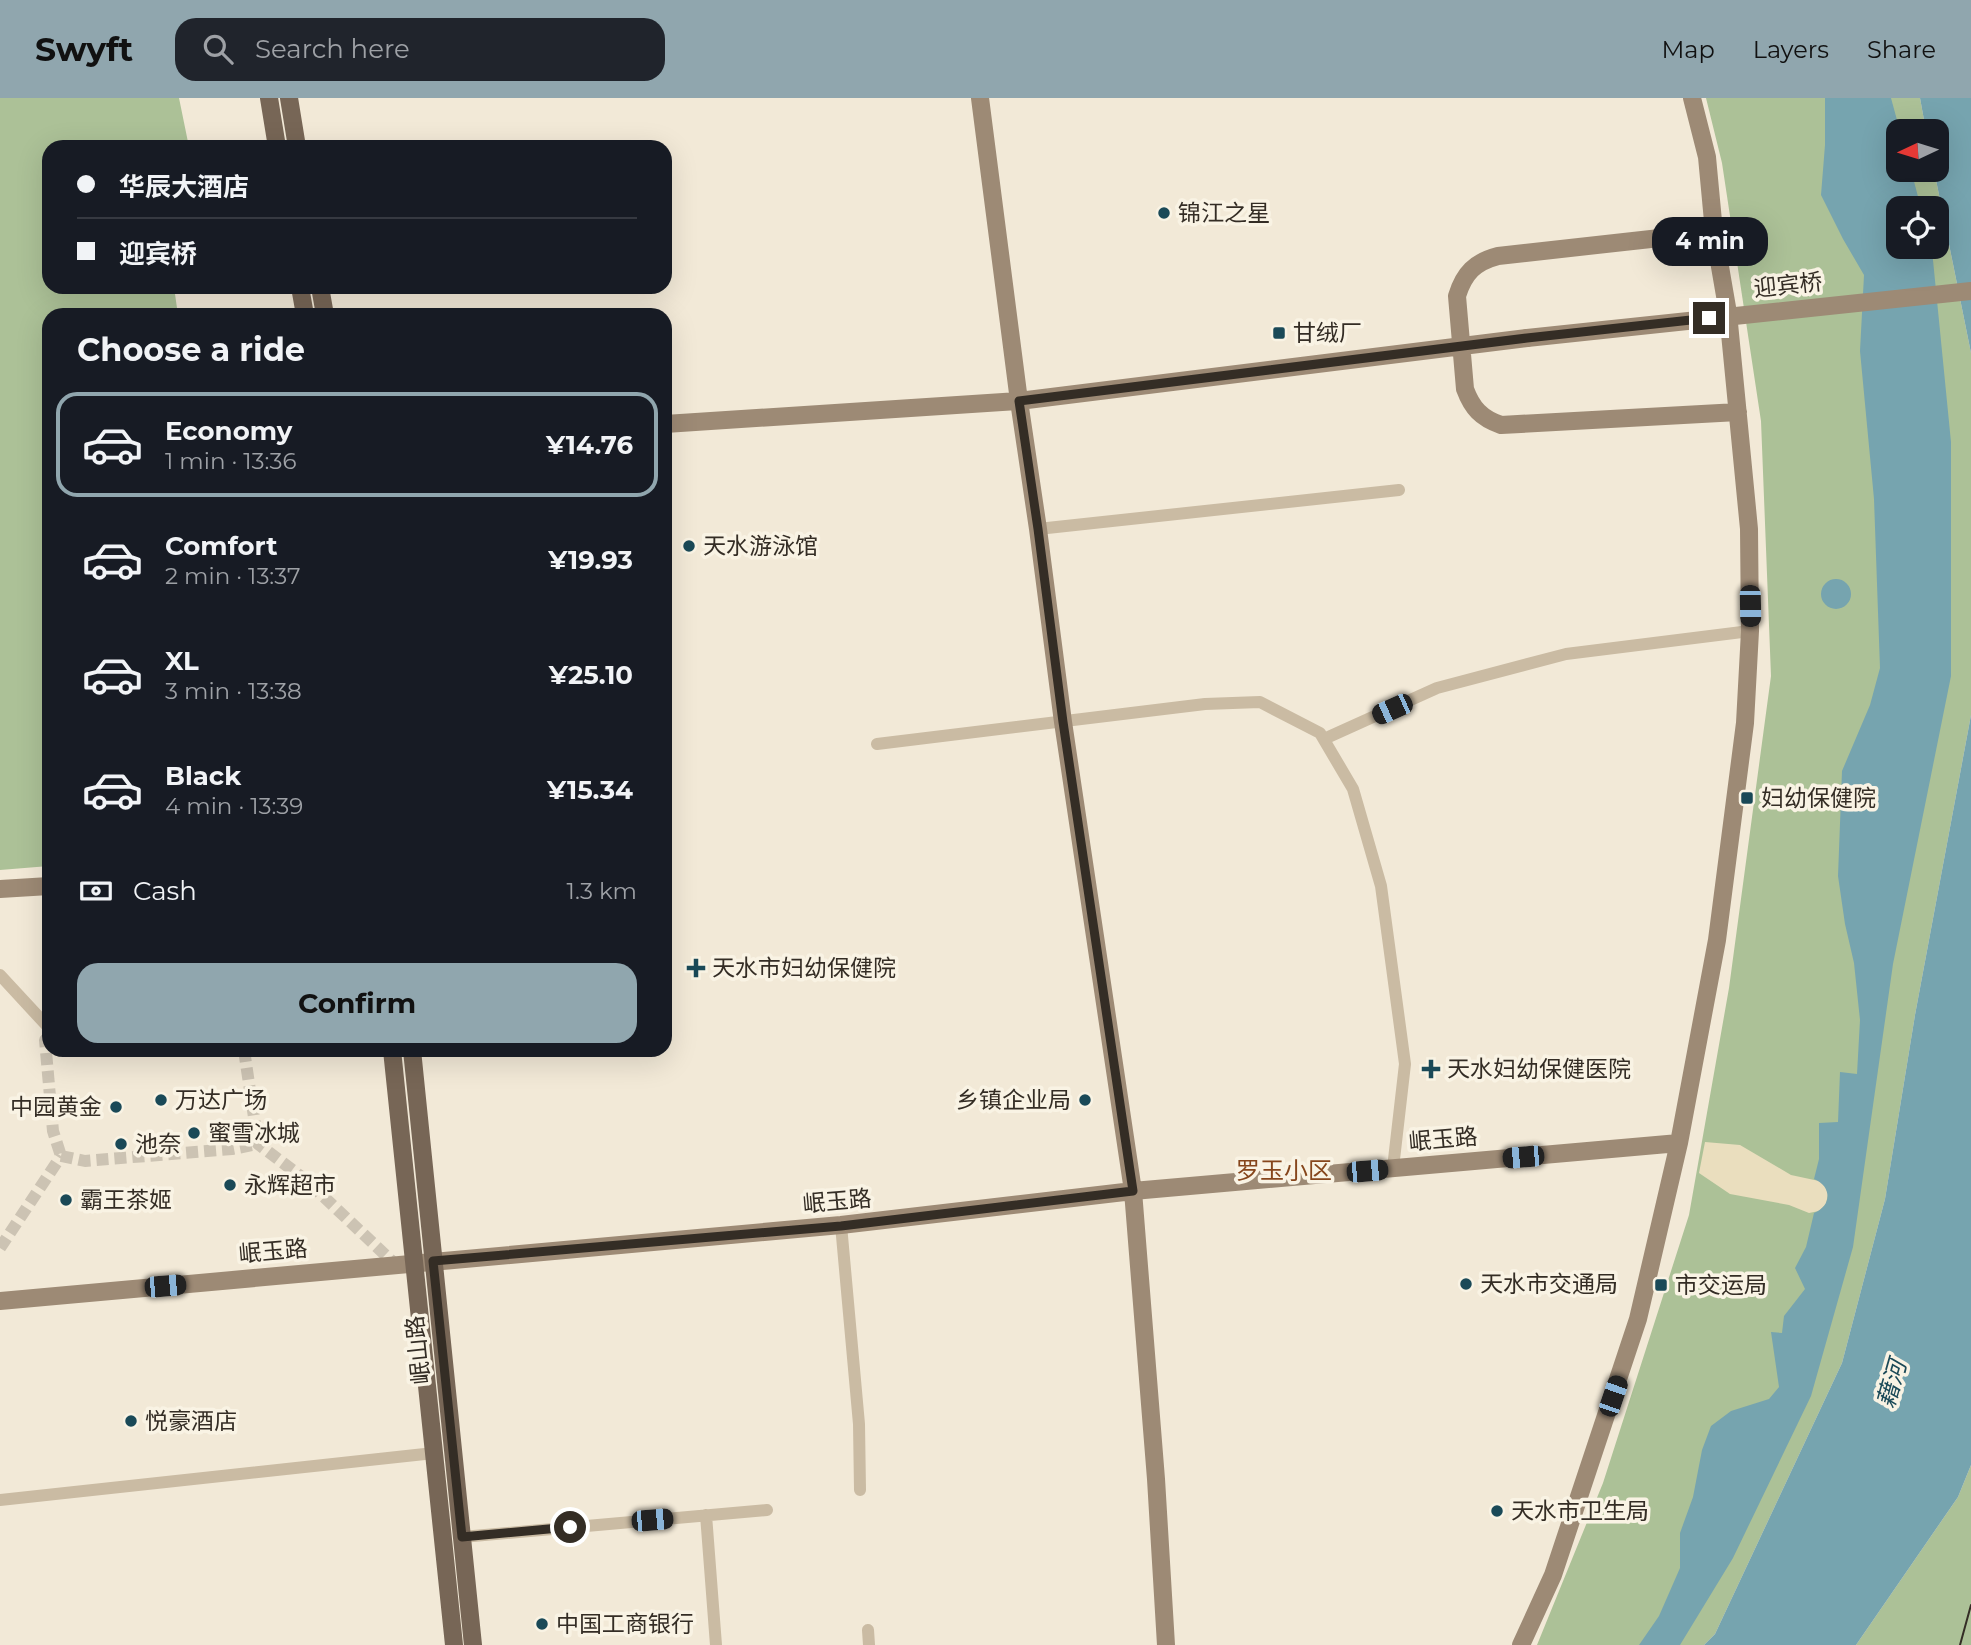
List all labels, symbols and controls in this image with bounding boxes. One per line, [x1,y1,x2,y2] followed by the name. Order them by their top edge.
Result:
[175,18,665,81] search box
[35,29,133,69] text: Swyft
[199,30,237,68] icon: search
[255,33,410,65] text: Search here
[1661,35,1715,64] text: Map
[1753,35,1829,64] text: Layers
[1867,35,1936,64] text: Share
[1886,119,1950,182] north arrow
[1886,119,1949,259] map controls
[119,171,249,203] text: 华辰大酒店
[1886,196,1949,259] button: locate
[1178,199,1270,227] place label: 锦江之星
[1156,205,1172,221] marker: 锦江之星
[1651,216,1767,266] callout: 4 min
[1675,227,1745,255] text: 4 min
[119,238,197,270] text: 迎宾桥
[1752,267,1824,303] street label: 迎宾桥
[1693,302,1725,334] route end
[1293,319,1362,347] place label: 甘绒厂
[1271,325,1287,341] marker: 甘绒厂
[77,330,305,369] text: Choose a ride
[81,413,144,476] icon: car
[165,415,292,447] text: Economy
[546,429,633,461] text: ¥14.76
[165,447,296,475] text: 1 min · 13:36
[81,528,144,591] icon: car
[165,530,277,562] text: Comfort
[703,532,818,560] place label: 天水游泳馆
[681,538,697,554] marker: 天水游泳馆
[548,544,633,576] text: ¥19.93
[165,562,300,590] text: 2 min · 13:37
[1740,585,1761,627] car
[81,643,144,706] icon: car
[165,645,199,677] text: XL
[549,659,633,691] text: ¥25.10
[165,677,302,705] text: 3 min · 13:38
[1369,691,1416,727] car
[81,758,144,821] icon: car
[165,760,241,792] text: Black
[547,774,633,806] text: ¥15.34
[1761,784,1876,812] place label: 妇幼保健院
[1739,790,1755,806] marker: 妇幼保健院
[165,792,303,820] text: 4 min · 13:39
[77,872,115,910] icon: cash
[133,875,197,907] text: Cash
[567,877,637,905] text: 1.3 km
[712,954,896,982] place label: 天水市妇幼保健院
[686,958,706,978] marker: 天水市妇幼保健院
[77,963,637,1043] button: Confirm
[1447,1055,1631,1083] place label: 天水妇幼保健医院
[1421,1059,1441,1079] marker: 天水妇幼保健医院
[175,1086,267,1114] place label: 万达广场
[956,1086,1071,1114] place label: 乡镇企业局
[153,1092,169,1108] marker: 万达广场
[1077,1092,1093,1108] marker: 乡镇企业局
[10,1093,102,1121] place label: 中园黄金
[108,1099,124,1115] marker: 中园黄金
[208,1119,300,1147] place label: 蜜雪冰城
[1407,1122,1479,1156] street label: 岷玉路
[186,1125,202,1141] marker: 蜜雪冰城
[135,1130,181,1158] place label: 池奈
[113,1136,129,1152] marker: 池奈
[1502,1145,1545,1169] car
[1236,1156,1332,1185] district label: 罗玉小区
[1346,1159,1389,1183] car
[244,1171,336,1199] place label: 永辉超市
[222,1177,238,1193] marker: 永辉超市
[801,1184,873,1218] street label: 岷玉路
[80,1186,172,1214] place label: 霸王茶姬
[58,1192,74,1208] marker: 霸王茶姬
[237,1234,309,1268] street label: 岷玉路
[1480,1270,1618,1298] place label: 天水市交通局
[1675,1271,1767,1299] place label: 市交运局
[144,1274,187,1298] car
[1458,1276,1474,1292] marker: 天水市交通局
[1653,1277,1669,1293] marker: 市交运局
[400,1314,436,1386] street label: 岷山路
[1871,1353,1913,1411] water label: 藉河
[1597,1373,1630,1419] car
[145,1407,237,1435] place label: 悦豪酒店
[123,1413,139,1429] marker: 悦豪酒店
[1511,1497,1649,1525] place label: 天水市卫生局
[1489,1503,1505,1519] marker: 天水市卫生局
[631,1508,674,1532] car
[554,1511,586,1543] route start
[556,1610,694,1638] place label: 中国工商银行
[534,1616,550,1632] marker: 中国工商银行

